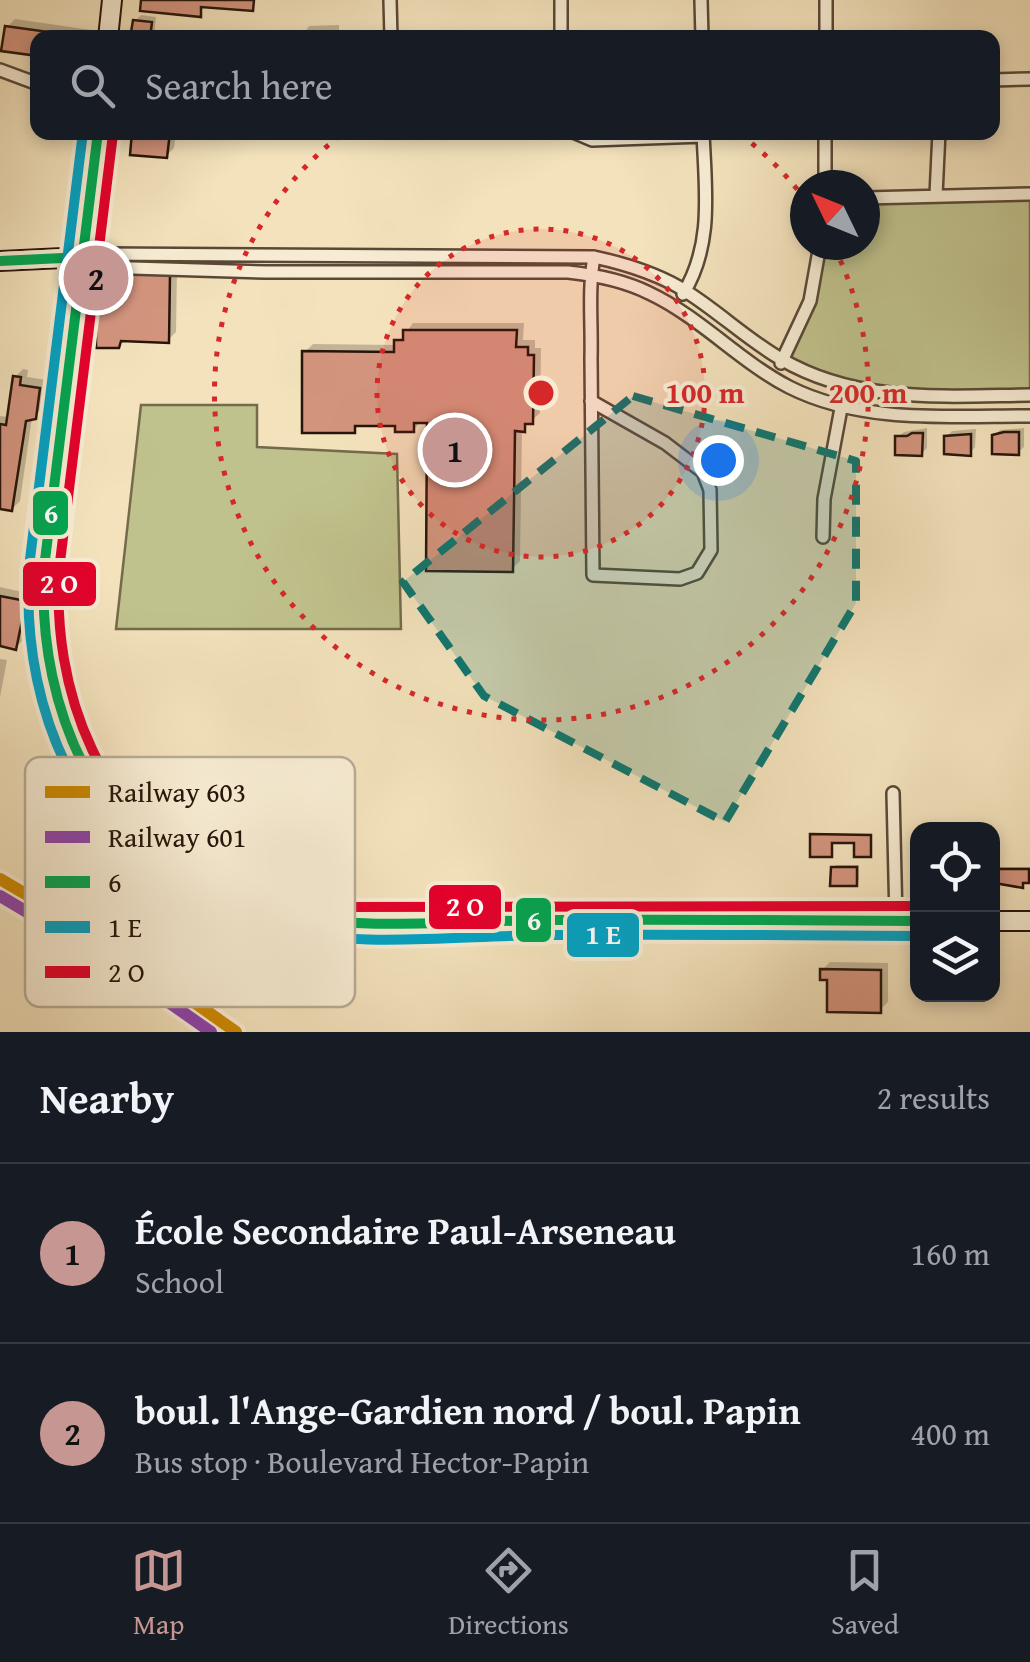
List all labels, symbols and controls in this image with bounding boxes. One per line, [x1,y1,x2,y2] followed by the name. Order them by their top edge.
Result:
[30,30,1000,140] search box
[145,57,333,113] text: Search here
[65,58,120,113] icon: search
[790,170,880,260] north arrow
[64,240,128,316] pin: 2
[666,370,745,414] text: 100 m
[829,370,908,414] text: 200 m
[523,375,559,411] centre of rings
[422,412,488,488] pin: 1
[693,435,744,486] your location
[31,489,70,537] line badge: 6
[44,492,58,533] text: 6
[21,560,98,608] line badge: 2 O
[40,562,78,603] text: 2 O
[25,757,355,1007] legend
[108,771,246,812] text: Railway 603
[108,816,246,857] text: Railway 601
[910,822,1000,1002] map controls
[910,822,1000,912] button: locate
[108,861,121,902] text: 6
[427,883,503,931] line badge: 2 O
[446,885,484,926] text: 2 O
[514,896,553,944] line badge: 6
[527,899,541,940] text: 6
[108,906,142,947] text: 1 E
[565,911,641,959] line badge: 1 E
[910,912,1000,1002] button: layers
[585,913,621,954] text: 1 E
[108,951,145,992] text: 2 O
[40,1067,174,1128] text: Nearby
[877,1074,990,1121] text: 2 results
[135,1202,676,1258] text: École Secondaire Paul-Arseneau
[64,1230,81,1277] text: 1
[911,1230,990,1277] text: 160 m
[135,1258,224,1305] text: School
[135,1382,801,1438] text: boul. l'Ange-Gardien nord / boul. Papin
[64,1410,81,1457] text: 2
[911,1410,990,1457] text: 400 m
[135,1438,589,1485] text: Bus stop · Boulevard Hector-Papin
[131,1543,186,1644] tab: Map
[448,1543,569,1644] tab: Directions
[831,1543,899,1644] tab: Saved

